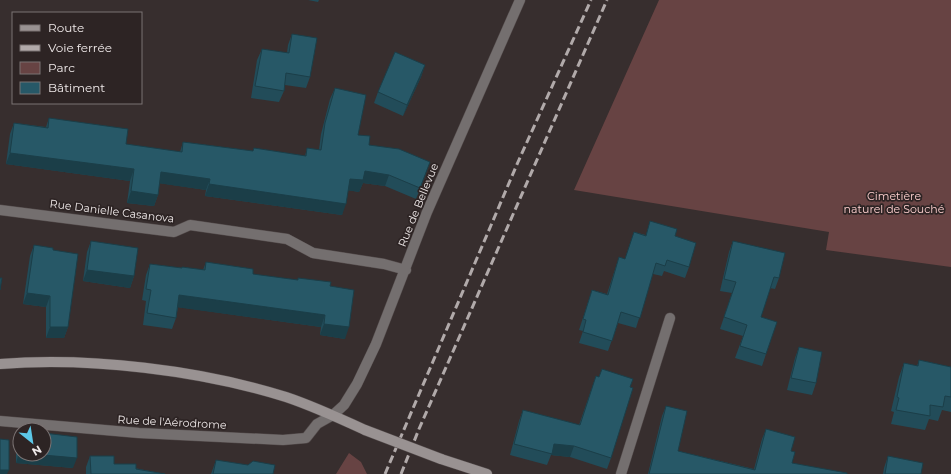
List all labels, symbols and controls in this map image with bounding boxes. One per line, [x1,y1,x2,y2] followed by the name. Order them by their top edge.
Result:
[12,12,142,104] legend
[48,20,84,35] text: Route
[48,40,112,55] text: Voie ferrée
[48,60,75,75] text: Parc
[48,80,105,95] text: Bâtiment
[395,161,441,249] street label: Rue de Bellevue
[844,189,945,216] park label: Cimetière naturel de Souché
[49,196,175,226] street label: Rue Danielle Casanova
[117,412,227,432] street label: Rue de l'Aérodrome
[12,422,52,462] north arrow
[30,442,44,459] text: N

